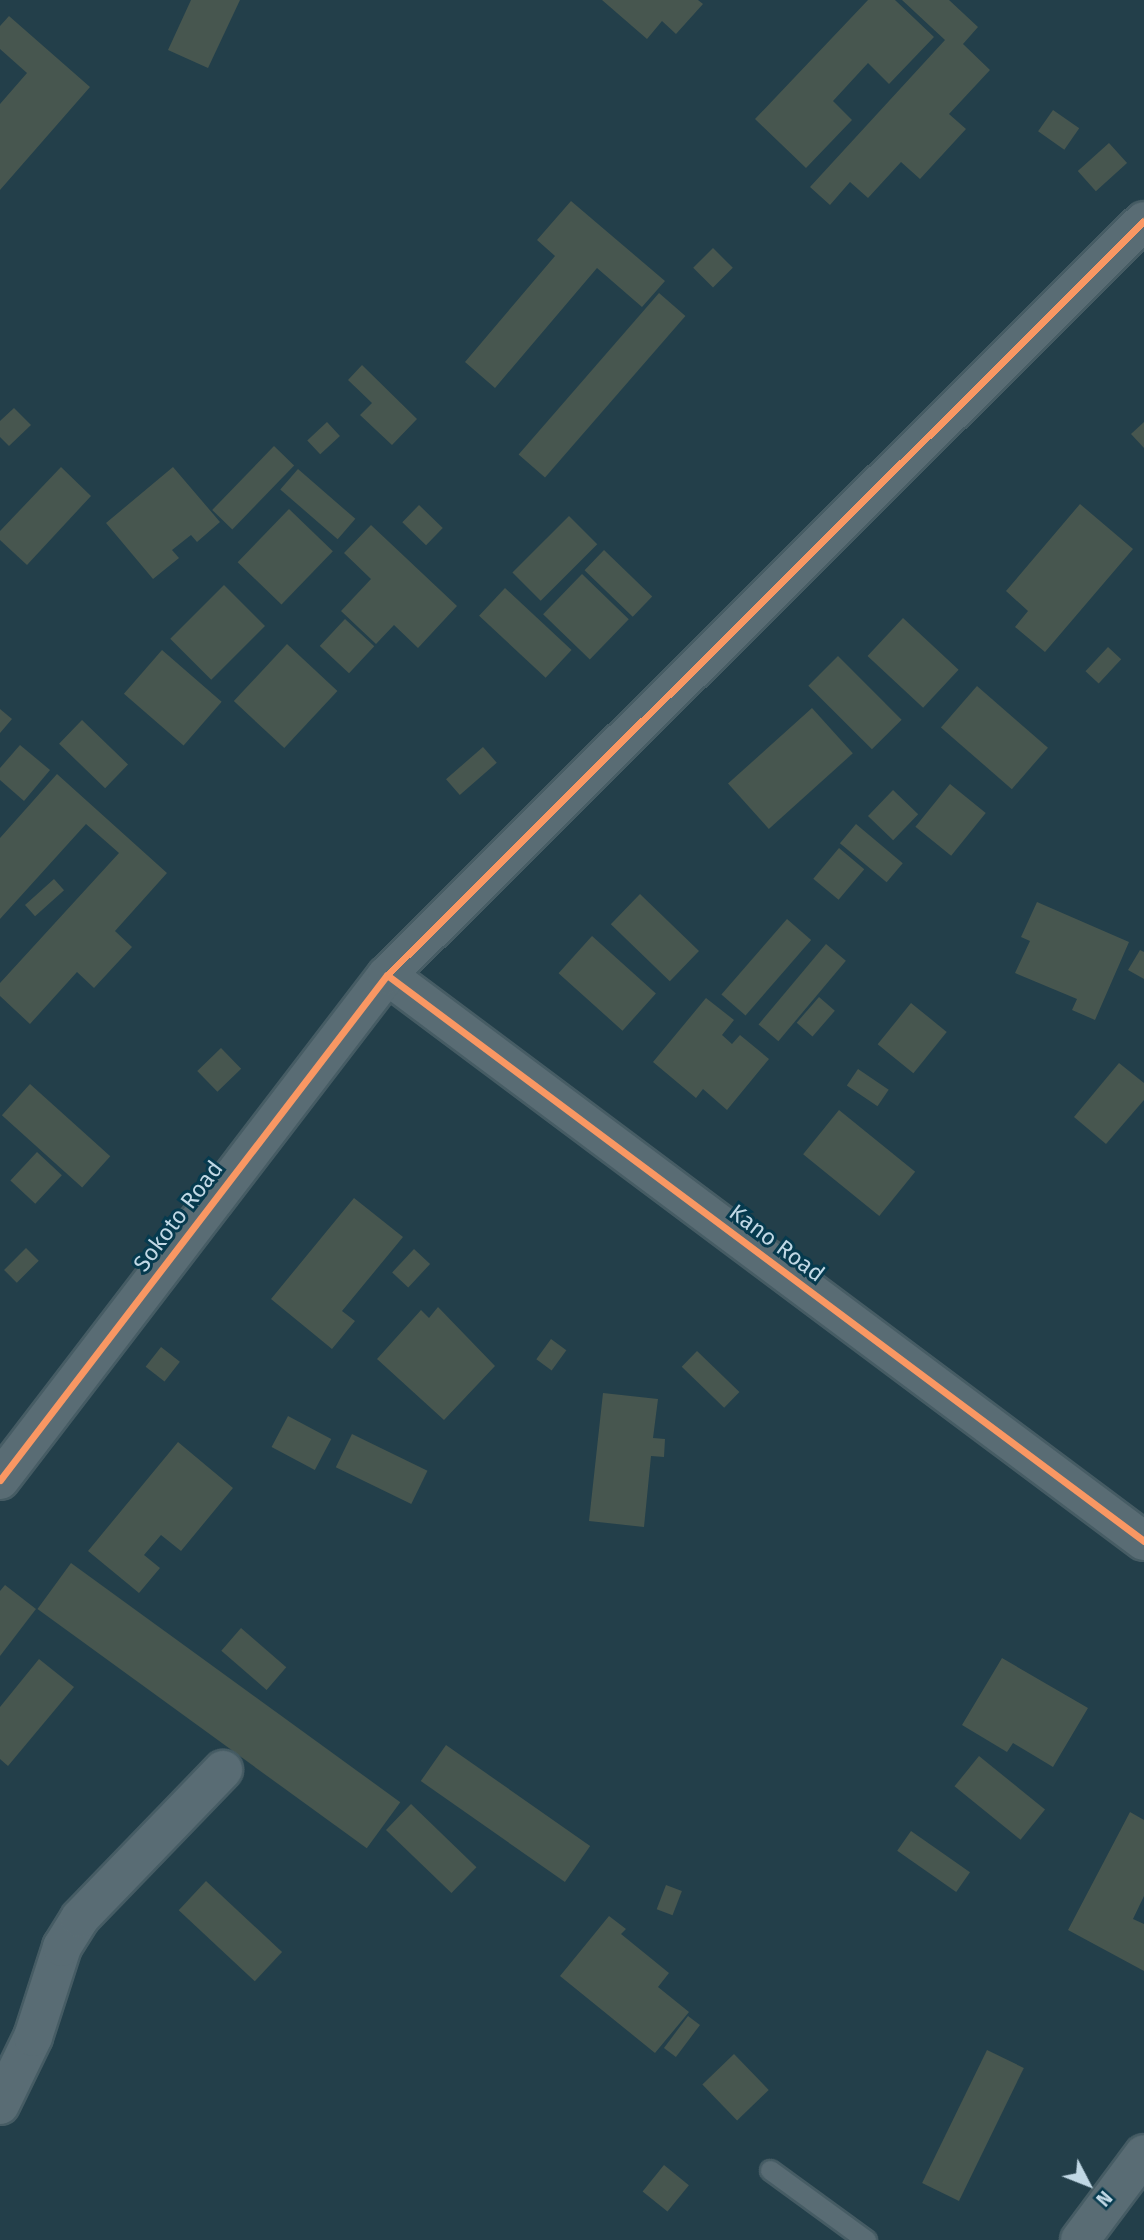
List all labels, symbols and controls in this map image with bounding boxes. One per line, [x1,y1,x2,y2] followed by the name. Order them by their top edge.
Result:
[127,1155,229,1277] street label: Sokoto Road
[724,1198,830,1288] street label: Kano Road
[1053,2149,1123,2219] north arrow
[1091,2186,1117,2211] text: N

